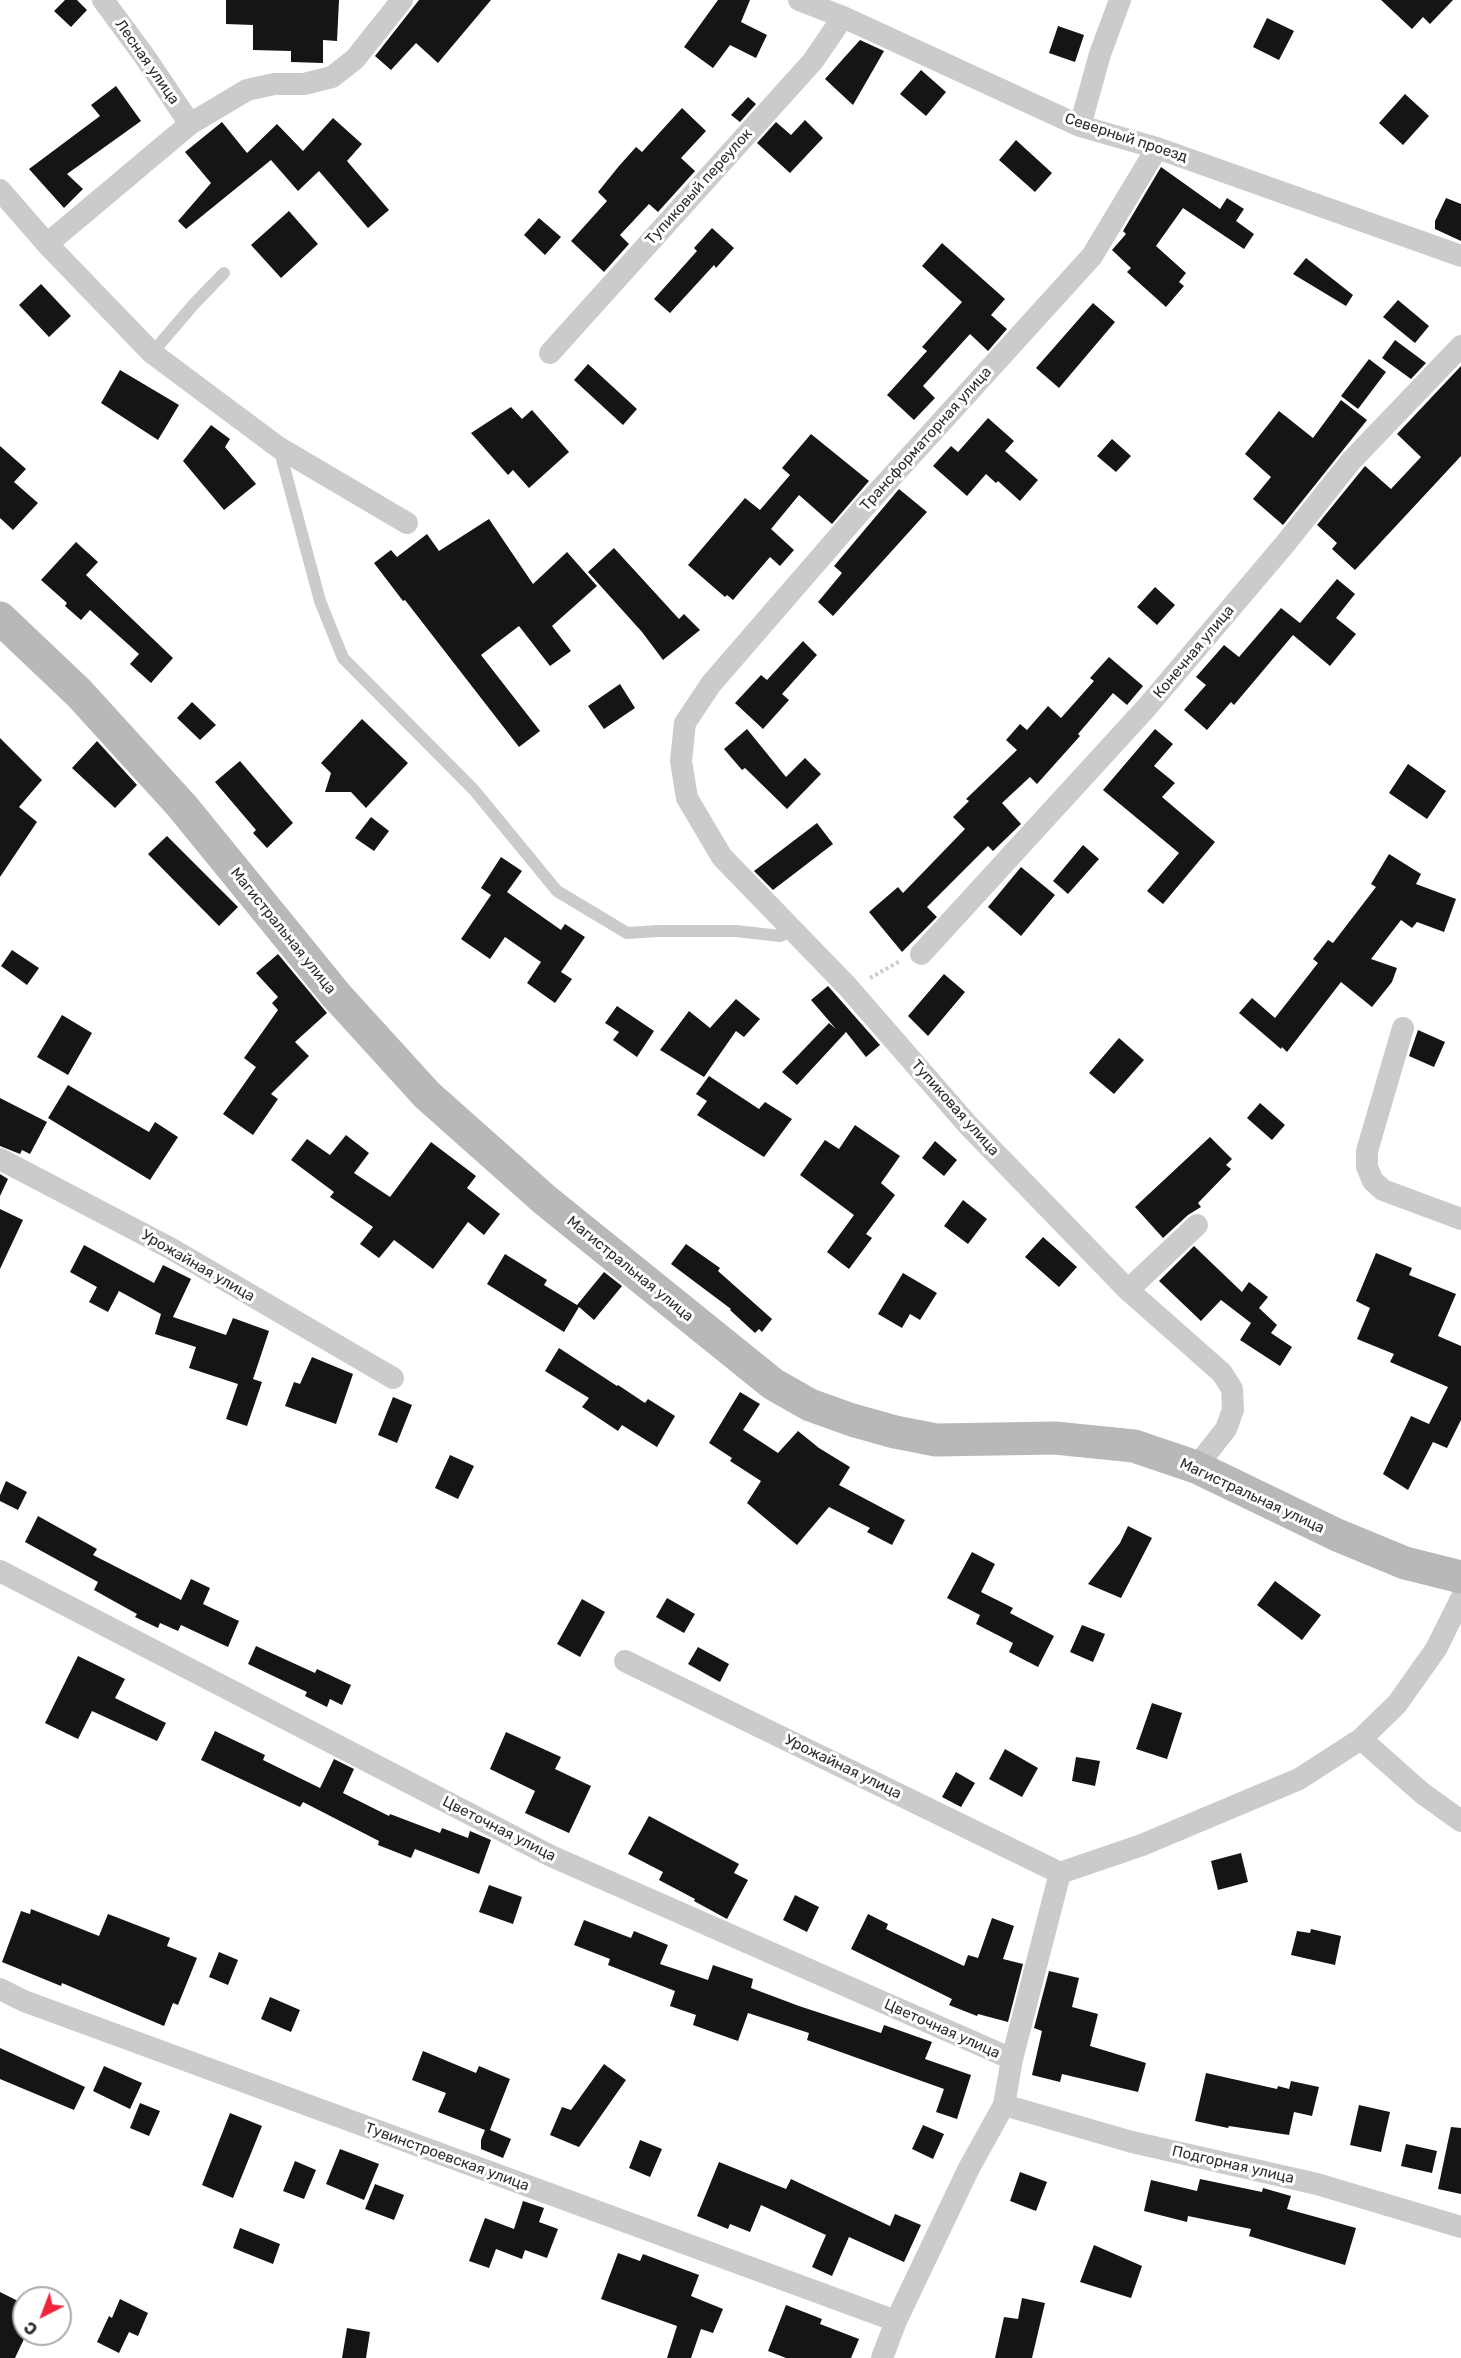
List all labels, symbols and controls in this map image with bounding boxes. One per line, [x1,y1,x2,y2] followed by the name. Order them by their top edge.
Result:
[111,16,183,108] street label: Лесная улица
[1062,110,1190,166] street label: Северный проезд
[642,125,756,249] street label: Тупиковый переулок
[856,363,996,515] street label: Трансформаторная улица
[1150,602,1238,702] street label: Конечная улица
[226,864,340,998] street label: Магистральная улица
[907,1056,1003,1160] street label: Тупиковая улица
[563,1212,697,1326] street label: Магистральная улица
[138,1226,258,1306] street label: Урожайная улица
[1177,1455,1327,1537] street label: Магистральная улица
[782,1731,904,1803] street label: Урожайная улица
[439,1793,559,1865] street label: Цветочная улица
[881,1995,1003,2063] street label: Цветочная улица
[362,2119,532,2195] street label: Тувинстроевская улица
[1170,2142,1296,2188] street label: Подгорная улица
[12,2286,72,2346] north arrow
[20,2317,41,2339] text: С

